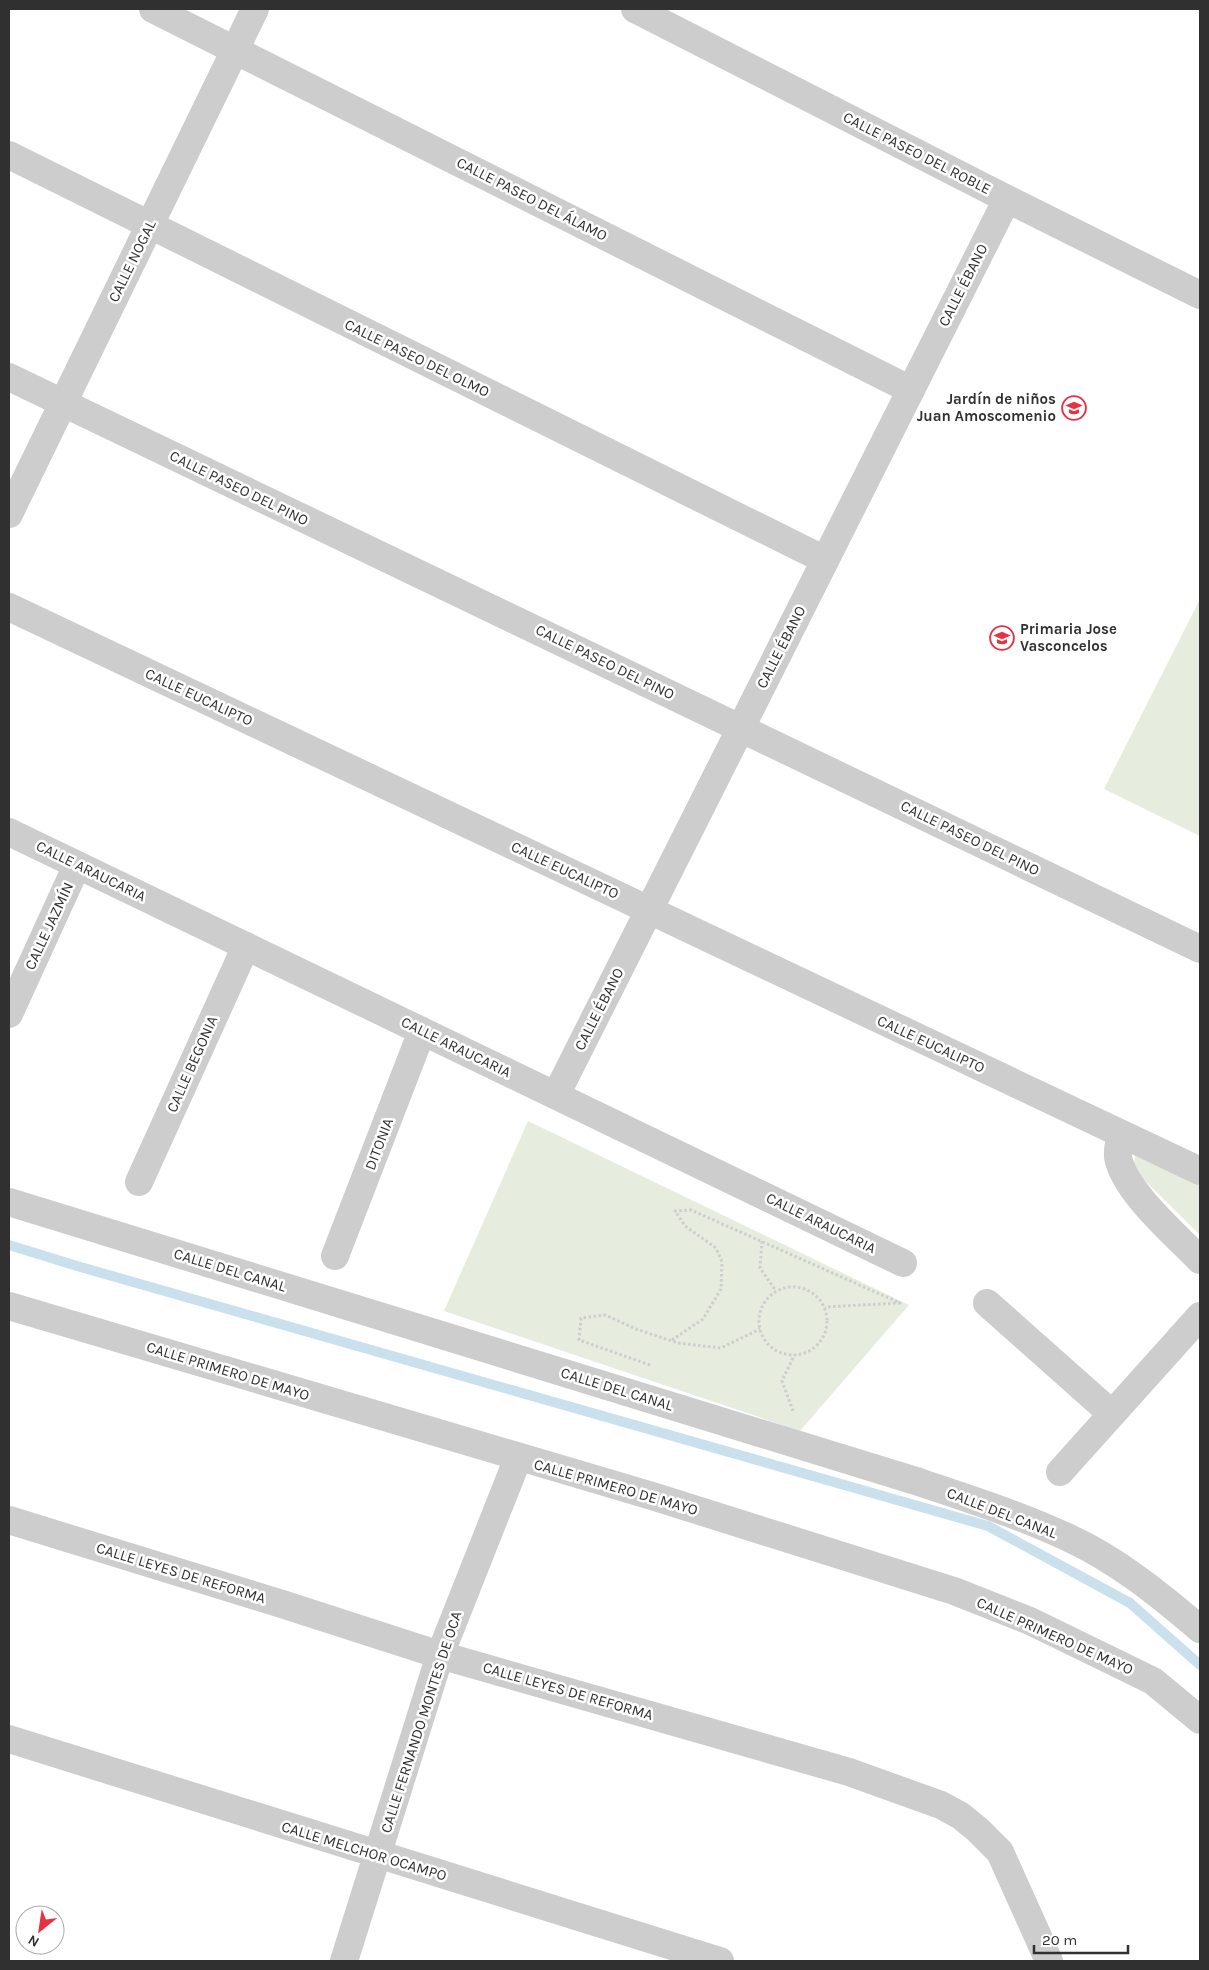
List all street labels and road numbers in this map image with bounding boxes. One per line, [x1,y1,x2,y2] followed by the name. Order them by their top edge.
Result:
[840,108,994,198] street label: CALLE PASEO DEL ROBLE
[454,153,610,245] street label: CALLE PASEO DEL ÁLAMO
[104,217,160,305] street label: CALLE NOGAL
[935,241,991,329] street label: CALLE ÉBANO
[342,315,492,401] street label: CALLE PASEO DEL OLMO
[167,447,311,529] street label: CALLE PASEO DEL PINO
[753,603,809,691] street label: CALLE ÉBANO
[533,621,677,703] street label: CALLE PASEO DEL PINO
[142,664,256,730] street label: CALLE EUCALIPTO
[898,797,1042,879] street label: CALLE PASEO DEL PINO
[33,837,149,906] street label: CALLE ARAUCARIA
[508,837,622,903] street label: CALLE EUCALIPTO
[21,879,77,973] street label: CALLE JAZMÍN
[571,965,627,1053] street label: CALLE ÉBANO
[874,1011,988,1077] street label: CALLE EUCALIPTO
[163,1012,222,1115] street label: CALLE BEGONIA
[398,1013,514,1082] street label: CALLE ARAUCARIA
[361,1115,397,1173] street label: DITONIA
[763,1189,879,1258] street label: CALLE ARAUCARIA
[172,1244,288,1296] street label: CALLE DEL CANAL
[144,1338,312,1404] street label: CALLE PRIMERO DE MAYO
[559,1363,675,1415] street label: CALLE DEL CANAL
[532,1455,700,1519] street label: CALLE PRIMERO DE MAYO
[944,1484,1060,1542] street label: CALLE DEL CANAL
[94,1539,268,1607] street label: CALLE LEYES DE REFORMA
[974,1593,1136,1679] street label: CALLE PRIMERO DE MAYO
[377,1608,466,1835] street label: CALLE FERNANDO MONTES DE OCA
[481,1658,655,1724] street label: CALLE LEYES DE REFORMA
[279,1817,449,1885] street label: CALLE MELCHOR OCAMPO

